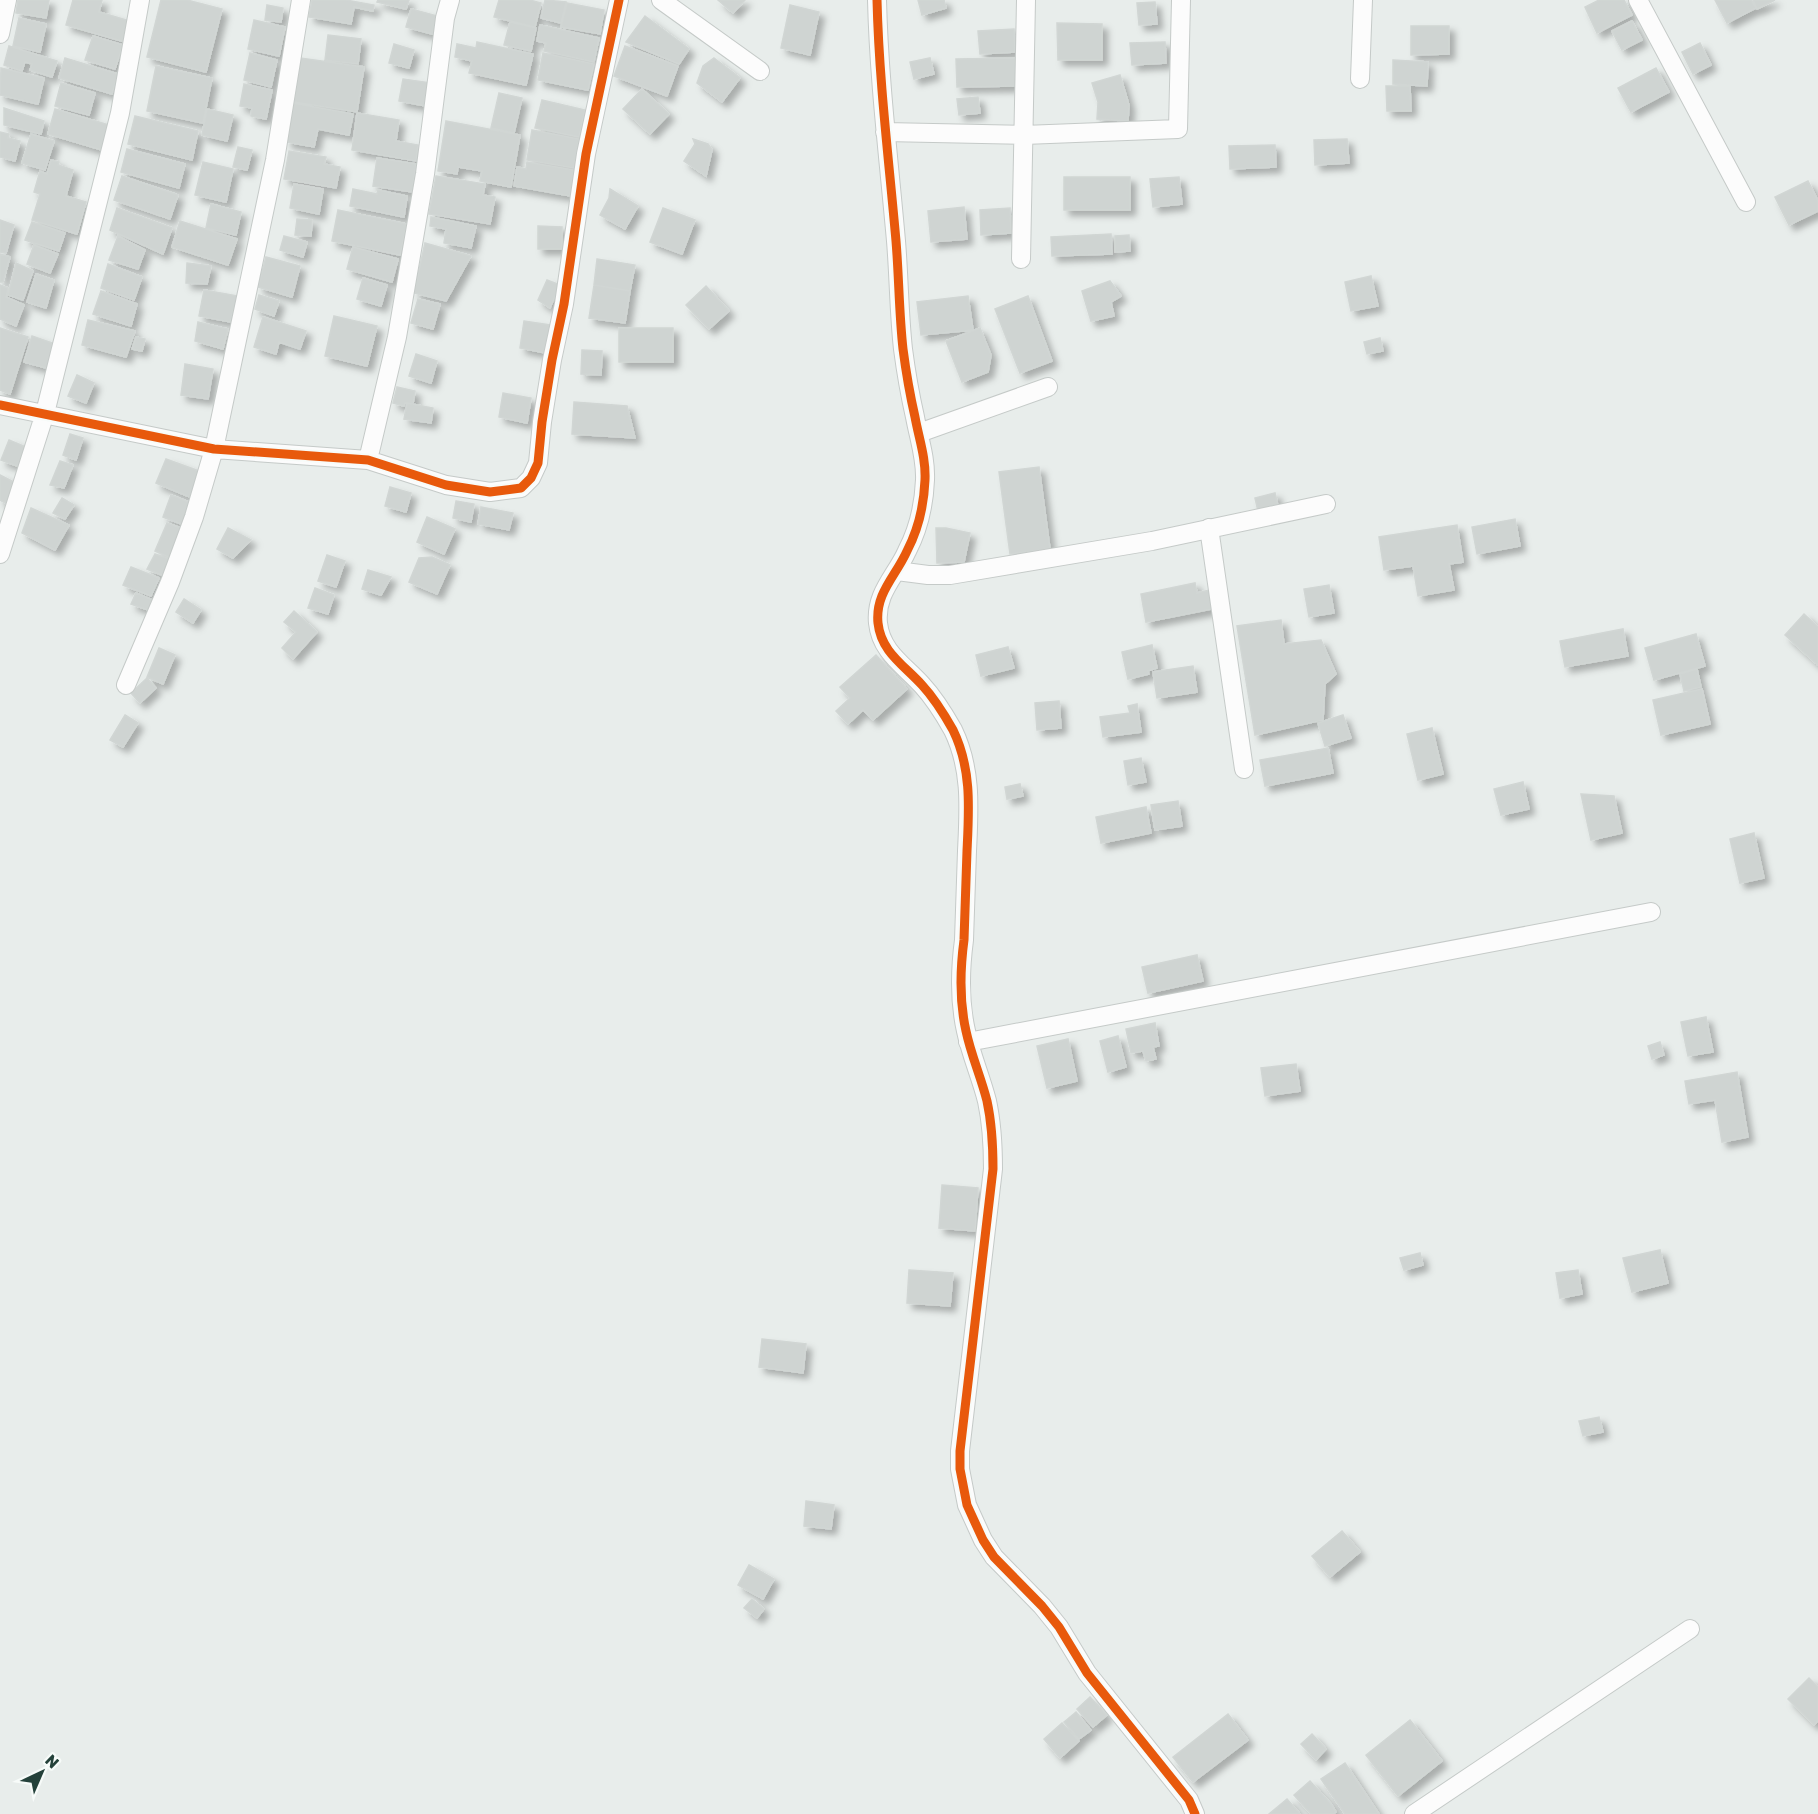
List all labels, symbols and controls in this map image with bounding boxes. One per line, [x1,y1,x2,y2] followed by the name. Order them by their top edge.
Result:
[12,1742,72,1802] north arrow
[41,1751,63,1772] text: N

